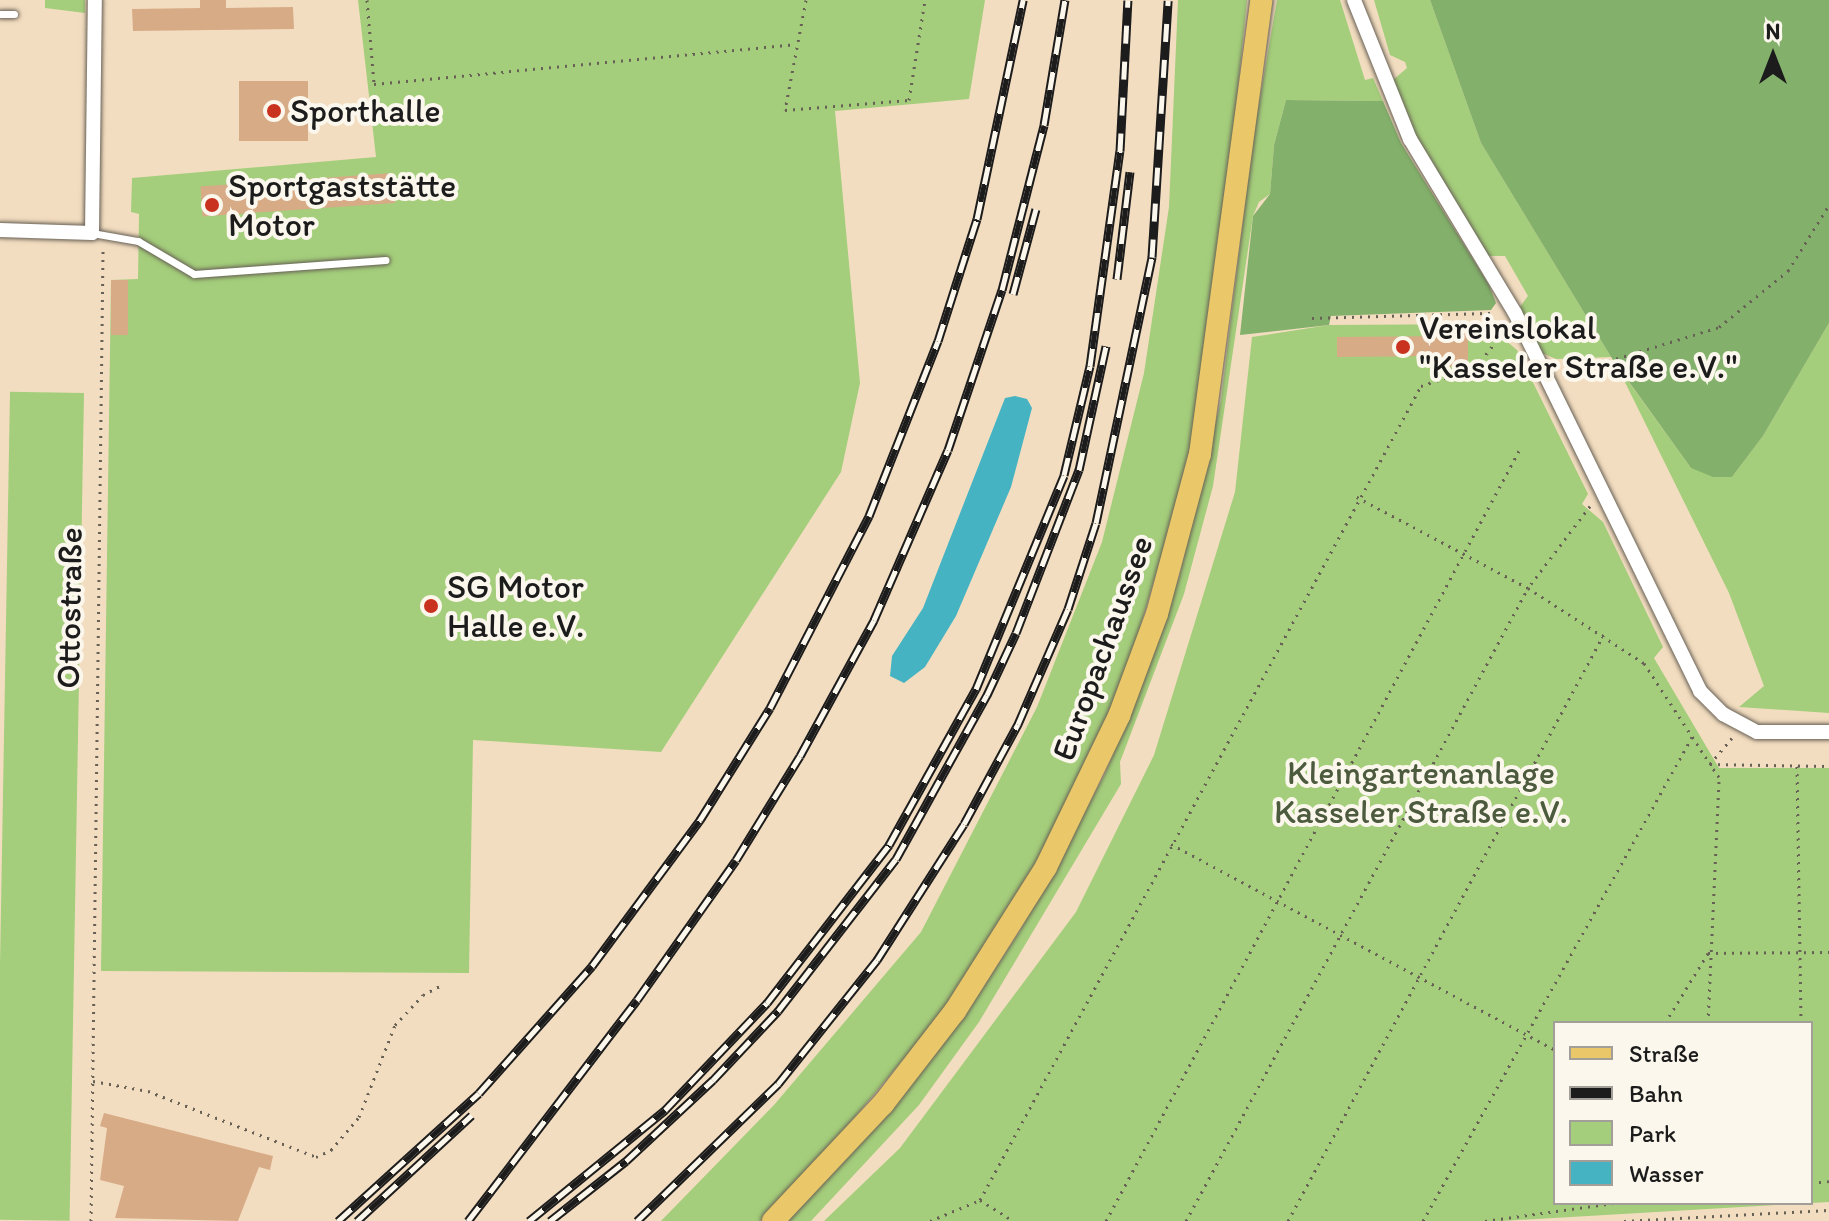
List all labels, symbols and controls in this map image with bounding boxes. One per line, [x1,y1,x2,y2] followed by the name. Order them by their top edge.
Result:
[1733,16,1813,96] north arrow
[1766,18,1780,45] text: N
[290,91,441,131] place label: Sporthalle
[265,102,283,120] marker: Sporthalle
[228,165,456,244] place label: Sportgaststätte Motor
[203,196,221,214] marker: Sportgaststätte Motor
[1419,307,1737,386] place label: Vereinslokal "Kasseler Straße e.V."
[1394,338,1412,356] marker: Vereinslokal "Kasseler Straße e.V."
[47,527,91,689] street label: Ottostraße
[1042,530,1162,766] street label: Europachaussee
[447,566,584,646] place label: SG Motor Halle e.V.
[422,597,440,615] marker: SG Motor Halle e.V.
[1274,752,1568,832] park label: Kleingartenanlage Kasseler Straße e.V.
[1553,1021,1813,1205] legend
[1629,1039,1699,1068] text: Straße
[1629,1079,1683,1108] text: Bahn
[1629,1119,1676,1148] text: Park
[1629,1159,1703,1188] text: Wasser

